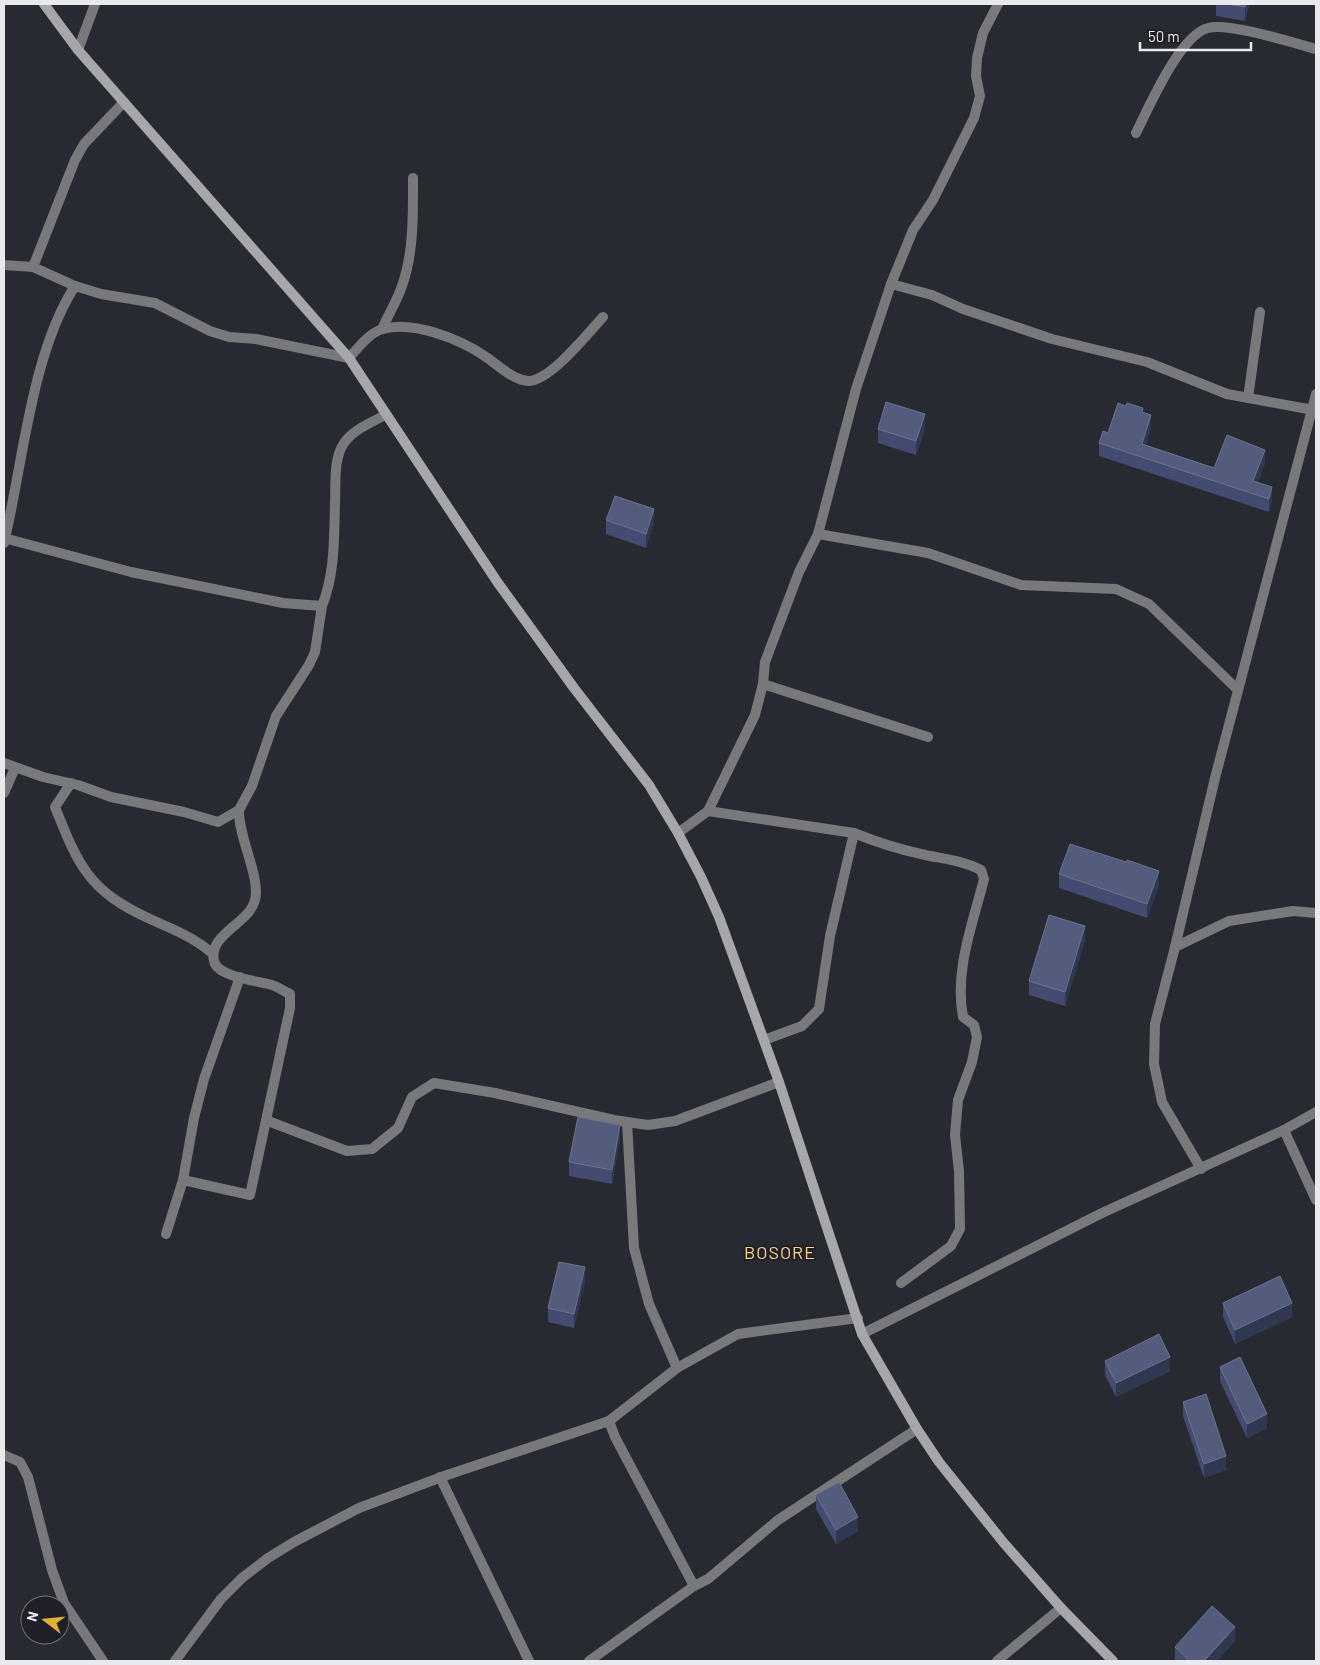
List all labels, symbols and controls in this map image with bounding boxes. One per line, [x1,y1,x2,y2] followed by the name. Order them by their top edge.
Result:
[1140,20,1251,52] scale bar
[1148,27,1180,45] text: 50 m
[744,1241,816,1263] district label: BOSORE
[20,1595,70,1645] north arrow
[23,1609,41,1623] text: N

